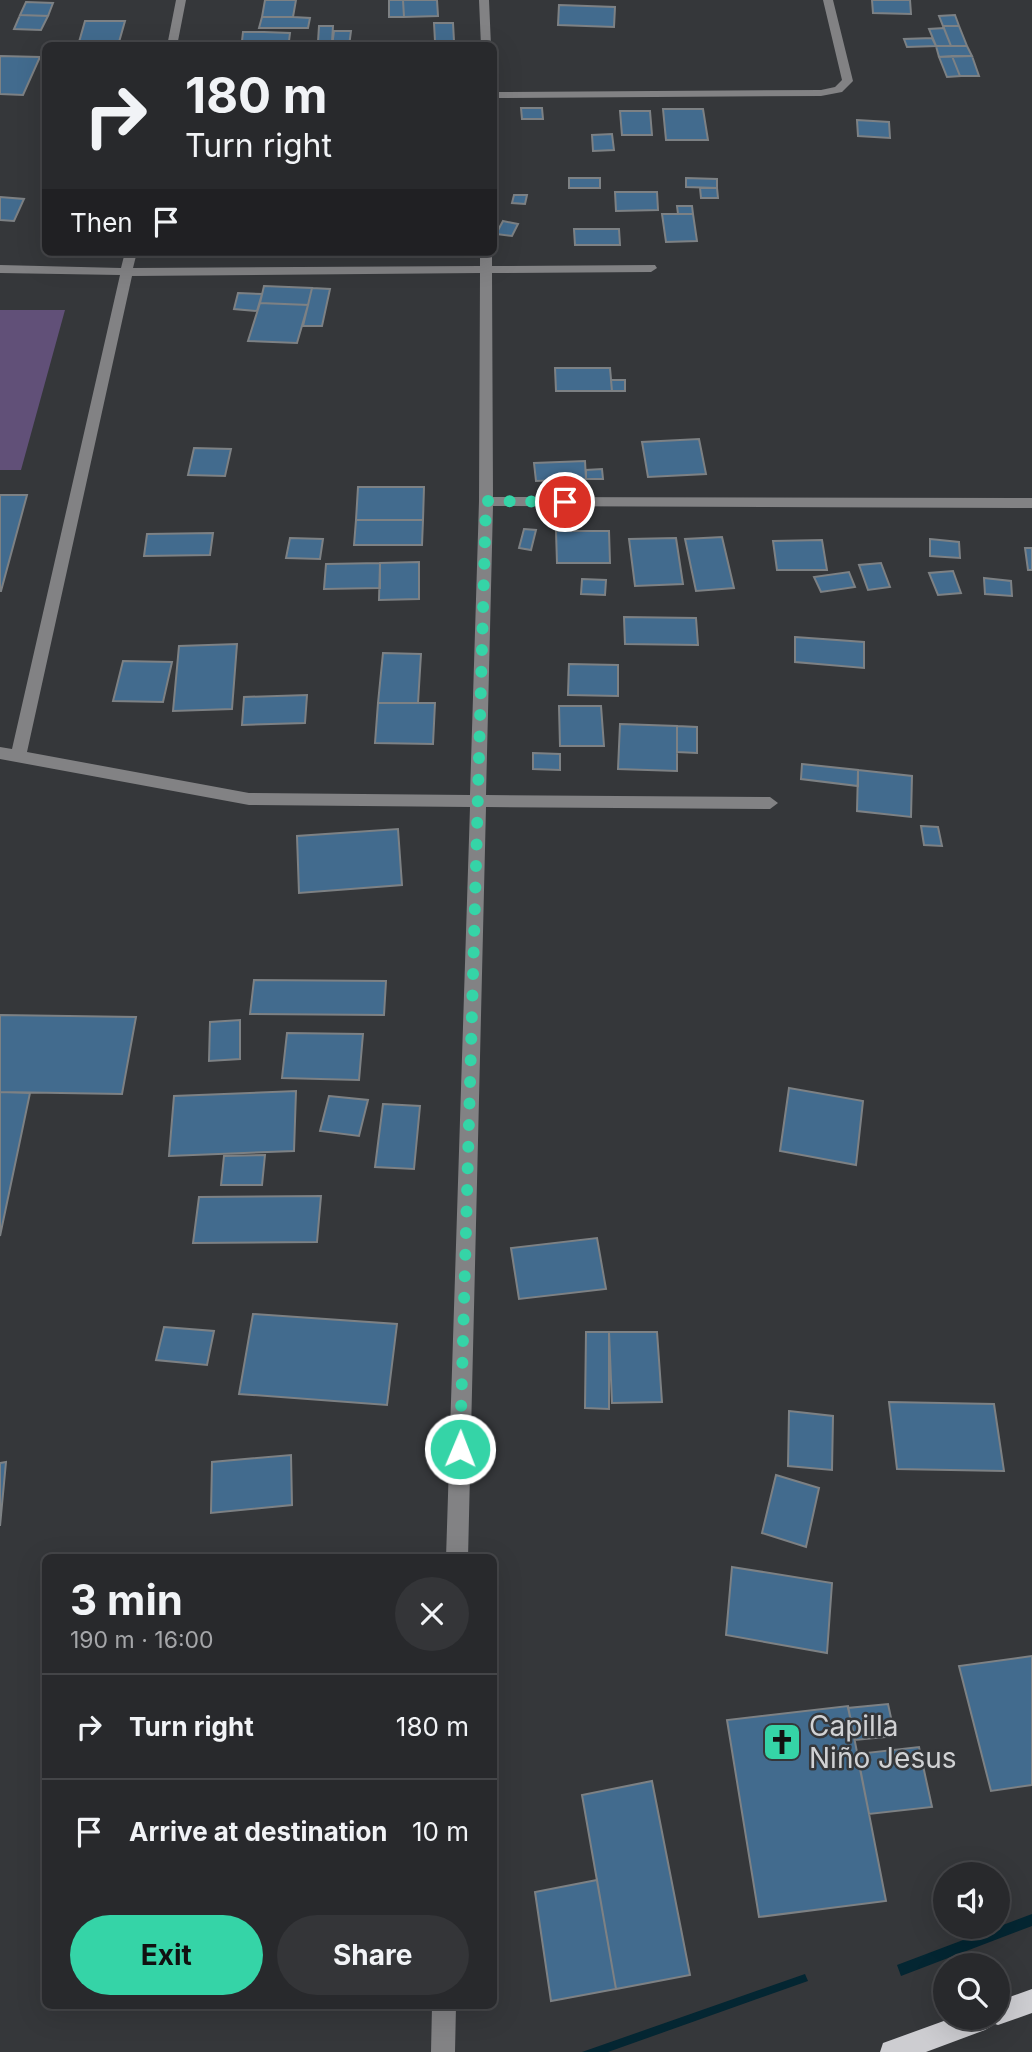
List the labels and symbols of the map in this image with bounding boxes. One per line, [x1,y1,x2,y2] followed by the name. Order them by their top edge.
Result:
[535,472,595,532] pin
[423,1412,497,1486] position arrow
[809,1709,957,1775] place label: Capilla Niño Jesus
[761,1721,803,1763] church icon: Capilla Niño Jesus

